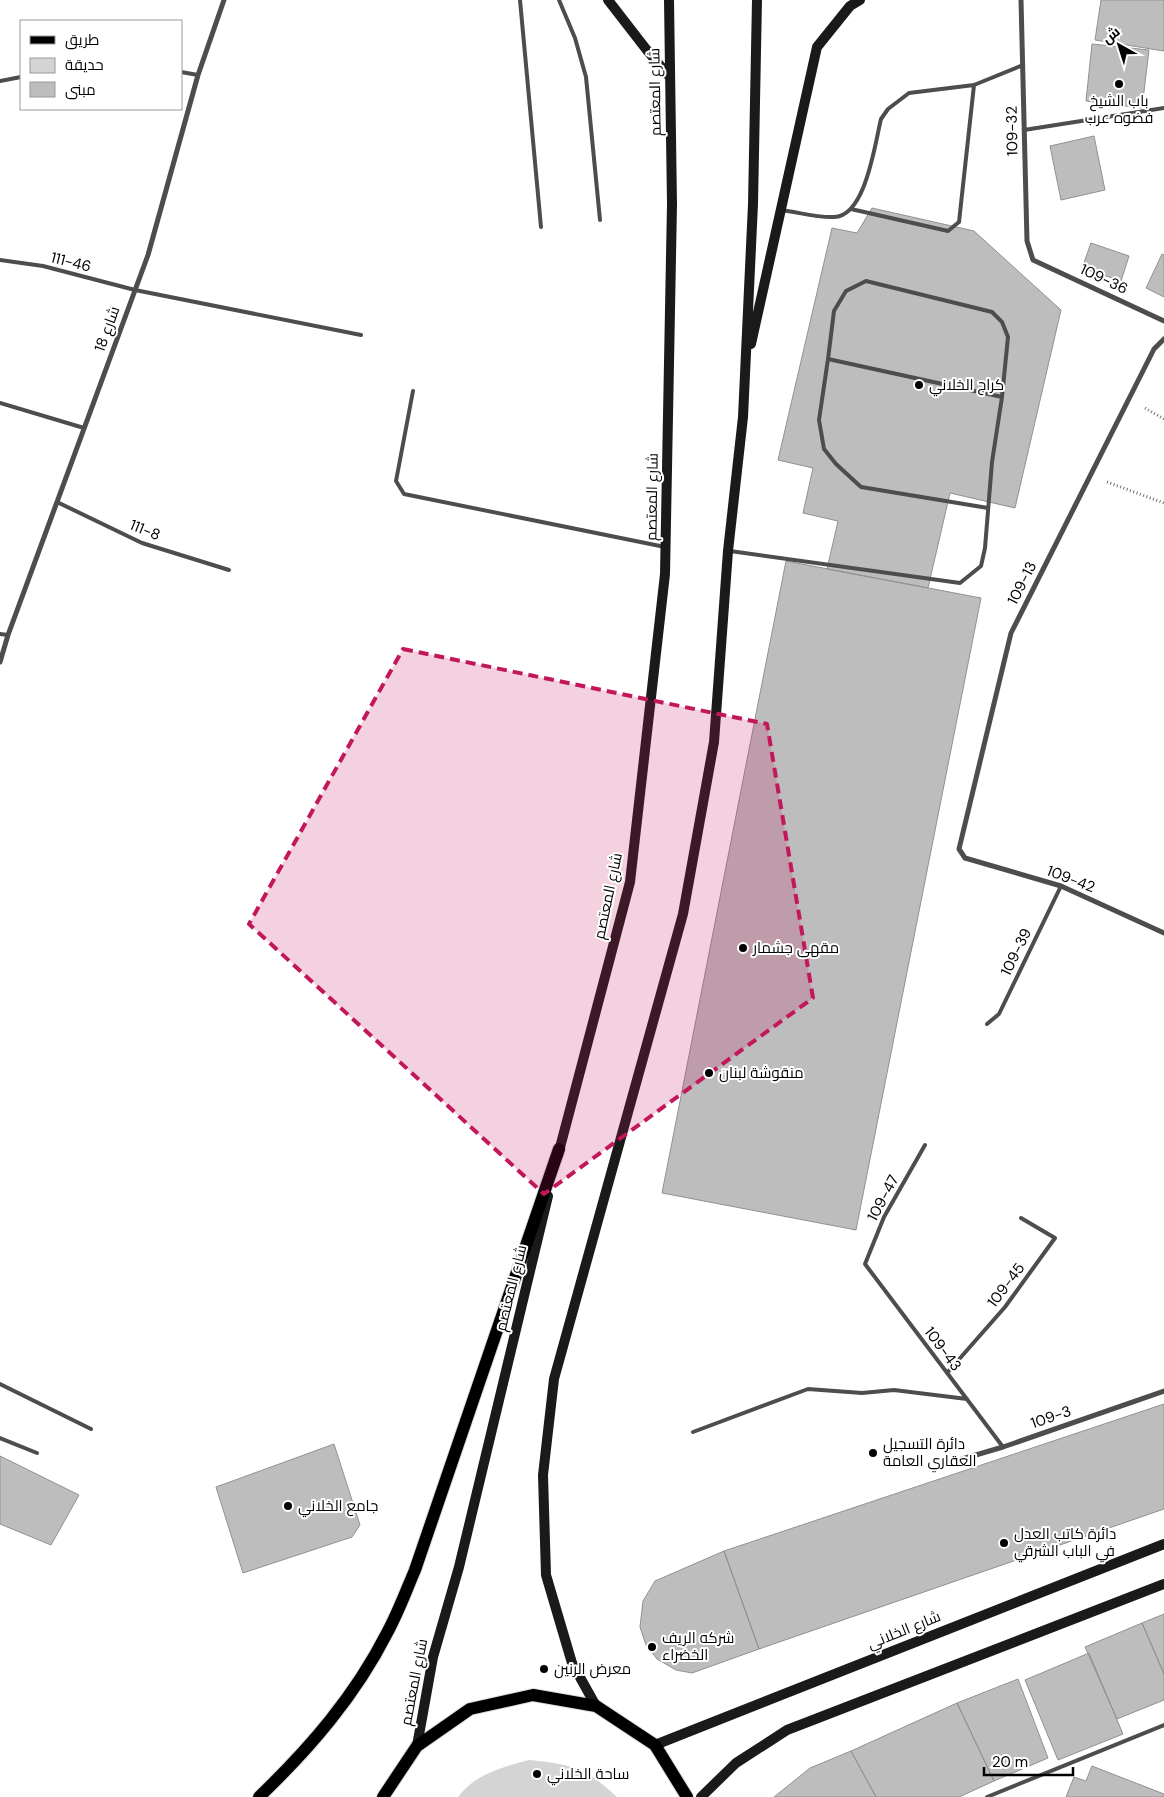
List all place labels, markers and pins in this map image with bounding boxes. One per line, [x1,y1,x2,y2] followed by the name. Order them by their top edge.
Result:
[1113,78,1125,90] marker: باب الشيخ فضوه عرب
[1085,91,1153,128] place label: باب الشيخ فضوه عرب
[929,375,1004,397] place label: كراج الخلاني
[913,379,925,391] marker: كراج الخلاني
[752,938,839,958] place label: مقهى جشمار
[737,942,749,954] marker: مقهى جشمار
[719,1063,804,1083] place label: منقوشة لبنان
[703,1067,715,1079] marker: منقوشة لبنان
[883,1434,977,1473] place label: دائرة التسجيل العقاري العامة
[867,1447,879,1459] marker: دائرة التسجيل العقاري العامة
[298,1496,378,1518] place label: جامع الخلاني
[282,1500,294,1512] marker: جامع الخلاني
[1014,1524,1116,1563] place label: دائرة كاتب العدل في الباب الشرقي
[998,1537,1010,1549] marker: دائرة كاتب العدل في الباب الشرقي
[662,1628,734,1665] place label: شركه الريف الخضراء
[646,1641,658,1653] marker: شركه الريف الخضراء
[554,1659,631,1679] place label: معرض الرنين
[538,1663,550,1675] marker: معرض الرنين
[547,1764,629,1786] place label: ساحة الخلاني
[531,1768,543,1780] marker: ساحة الخلاني

